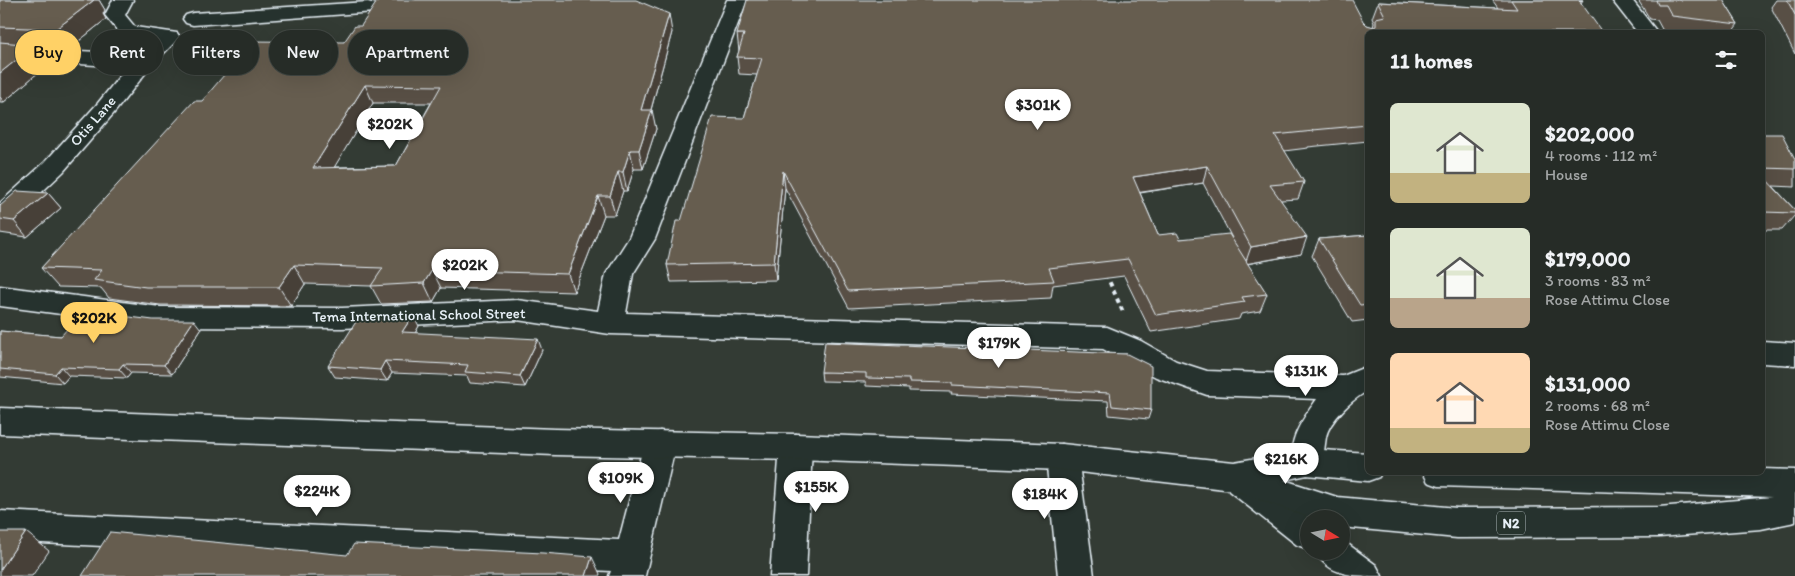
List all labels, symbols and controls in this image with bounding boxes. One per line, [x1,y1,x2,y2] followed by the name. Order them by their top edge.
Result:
[15,30,81,75] chip: Buy
[91,30,163,75] chip: Rent
[173,30,259,75] chip: Filters
[269,30,338,75] chip: New
[348,30,468,75] chip: Apartment
[1712,46,1740,74] icon: filters
[1390,48,1473,73] text: 11 homes
[1003,88,1073,131] pin: $301K
[66,92,120,150] street label: Otis Lane
[1016,95,1060,114] text: $301K
[355,108,425,150] pin: $202K
[367,114,413,133] text: $202K
[1545,121,1634,146] text: $202,000
[1430,123,1490,183] icon: home
[1545,146,1657,165] text: 4 rooms · 112 m²
[1545,165,1588,184] text: House
[1545,246,1631,271] text: $179,000
[430,248,500,291] pin: $202K
[1430,248,1490,308] icon: home
[442,255,488,274] text: $202K
[1545,271,1651,290] text: 3 rooms · 83 m²
[1545,290,1670,309] text: Rose Attimu Close
[59,302,129,344] pin: $202K
[312,304,526,326] street label: Tema International School Street
[71,308,117,327] text: $202K
[964,326,1034,369] pin: $179K
[978,333,1020,352] text: $179K
[1271,354,1341,397] pin: $131K
[1285,361,1327,380] text: $131K
[1545,371,1630,396] text: $131,000
[1430,373,1490,433] icon: home
[1545,396,1650,415] text: 2 rooms · 68 m²
[1545,415,1670,434] text: Rose Attimu Close
[1251,442,1321,485] pin: $216K
[1265,449,1307,468] text: $216K
[586,462,656,504] pin: $109K
[599,468,643,487] text: $109K
[781,470,851,513] pin: $155K
[282,474,352,517] pin: $224K
[795,477,837,496] text: $155K
[1010,478,1080,520] pin: $184K
[295,481,339,500] text: $224K
[1023,484,1067,503] text: $184K
[1300,510,1350,560] north arrow
[1300,510,1350,560] map controls
[1497,512,1525,534] road number: N2

